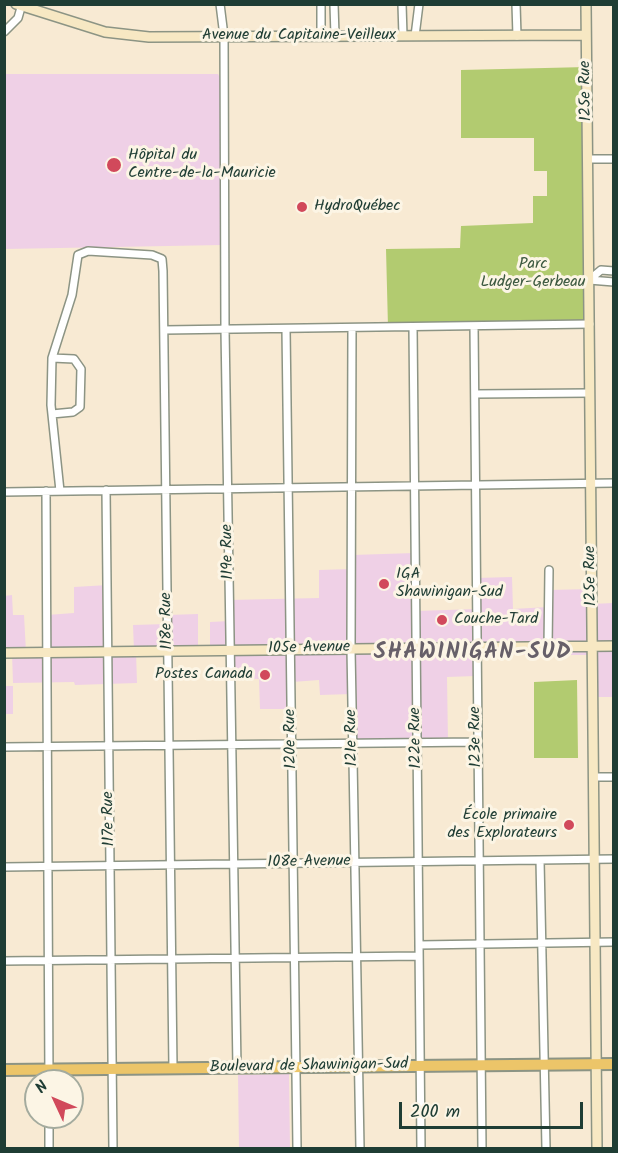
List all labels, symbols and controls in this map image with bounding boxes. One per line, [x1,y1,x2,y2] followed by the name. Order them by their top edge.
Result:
[202,26,396,46] street label: Avenue du Capitaine-Veilleux
[577,60,597,122] street label: 125e Rue
[128,146,276,184] place label: Hôpital du Centre-de-la-Mauricie
[105,156,123,174] marker: Hôpital du Centre-de-la-Mauricie
[314,197,400,217] place label: HydroQuébec
[295,200,309,214] marker: HydroQuébec
[481,255,585,293] park label: Parc Ludger-Gerbeau
[219,524,239,580] street label: 119e Rue
[582,545,602,607] street label: 125e Rue
[396,565,503,603] place label: IGA Shawinigan-Sud
[377,577,391,591] marker: IGA Shawinigan-Sud
[158,592,178,650] street label: 118e Rue
[454,610,538,630] place label: Couche-Tard
[435,613,449,627] marker: Couche-Tard
[268,639,350,659] street label: 105e Avenue
[374,641,572,667] district label: SHAWINIGAN-SUD
[155,665,253,685] place label: Postes Canada
[258,668,272,682] marker: Postes Canada
[467,706,487,768] street label: 123e Rue
[407,707,427,769] street label: 122e Rue
[282,709,302,769] street label: 120e Rue
[343,709,363,767] street label: 121e Rue
[100,791,120,847] street label: 117e Rue
[448,806,557,844] place label: École primaire des Explorateurs
[562,818,576,832] marker: École primaire des Explorateurs
[267,853,351,873] street label: 108e Avenue
[210,1056,408,1078] street label: Boulevard de Shawinigan-Sud
[24,1069,84,1129] north arrow
[30,1075,55,1100] text: N
[402,1090,586,1128] scale bar
[410,1098,460,1127] text: 200 m

